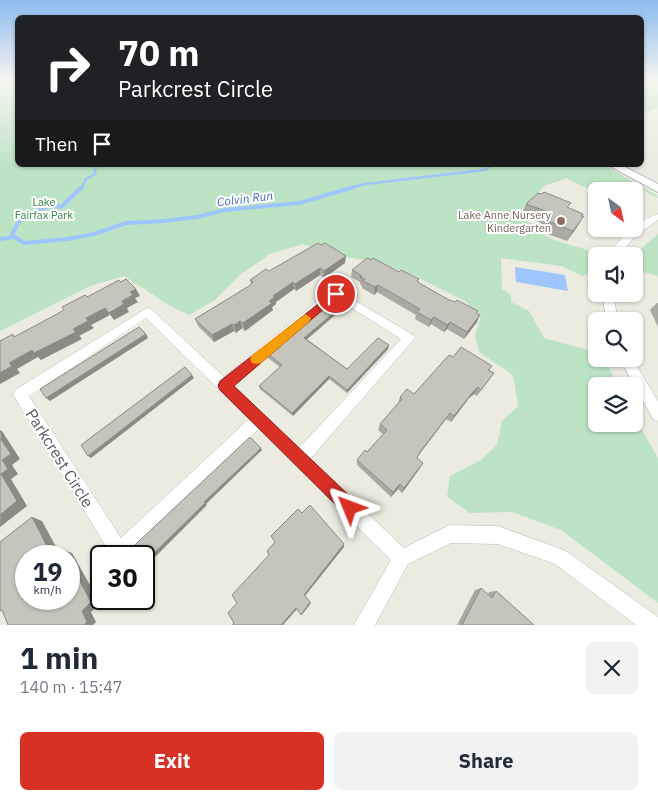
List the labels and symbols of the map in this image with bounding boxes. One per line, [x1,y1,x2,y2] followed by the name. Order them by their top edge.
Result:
[588,182,642,238] north arrow
[216,188,274,209] water label: Colvin Run
[15,195,73,222] park label: Lake Fairfax Park
[458,208,551,235] place label: Lake Anne Nursery Kindergarten
[555,215,567,227] marker: Lake Anne Nursery Kindergarten
[315,273,357,315] pin
[22,405,98,511] street label: Parkcrest Circle
[323,481,375,533] position arrow
[90,545,155,610] speed limit sign: 30

